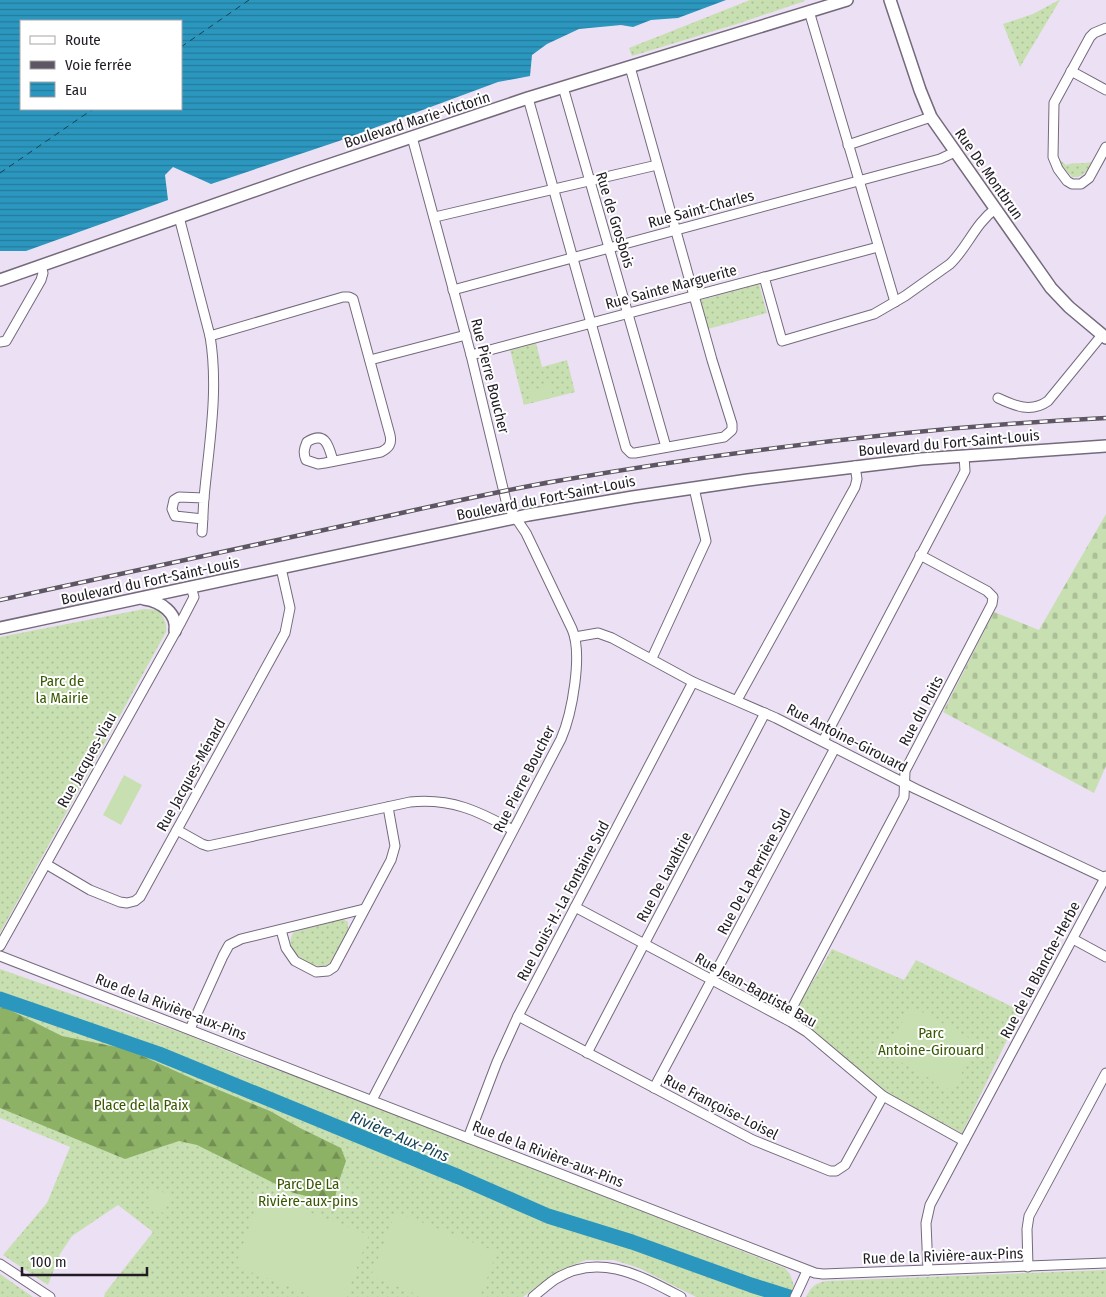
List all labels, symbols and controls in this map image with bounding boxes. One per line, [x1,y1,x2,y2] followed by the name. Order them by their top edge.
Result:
[20,20,182,110] legend
[65,31,101,49] text: Route
[65,56,132,74] text: Voie ferrée
[65,81,87,99] text: Eau
[342,88,492,152] street label: Boulevard Marie-Victorin
[951,125,1027,223] street label: Rue De Montbrun
[592,170,638,270] street label: Rue de Grosbois
[646,186,756,232] street label: Rue Saint-Charles
[603,261,739,313] street label: Rue Sainte Marguerite
[467,317,513,436] street label: Rue Pierre Boucher
[858,426,1040,460] street label: Boulevard du Fort-Saint-Louis
[455,472,637,524] street label: Boulevard du Fort-Saint-Louis
[59,553,241,609] street label: Boulevard du Fort-Saint-Louis
[36,672,88,707] park label: Parc de la Mairie
[895,673,947,749] street label: Rue du Puits
[784,700,910,776] street label: Rue Antoine-Girouard
[53,709,121,811] street label: Rue Jacques-Viau
[153,716,229,834] street label: Rue Jacques-Ménard
[489,722,559,836] street label: Rue Pierre Boucher
[713,806,795,938] street label: Rue De La Perrière Sud
[513,818,613,984] street label: Rue Louis-H.-La Fontaine Sud
[633,829,695,925] street label: Rue De Lavaltrie
[996,898,1084,1042] street label: Rue de la Blanche-Herbe
[692,949,820,1031] street label: Rue Jean-Baptiste Bau
[93,970,249,1044] street label: Rue de la Rivière-aux-Pins
[878,1024,984,1059] park label: Parc Antoine-Girouard
[661,1070,781,1144] street label: Rue Françoise-Loisel
[94,1096,189,1114] park label: Place de la Paix
[347,1107,452,1166] water label: Rivière-Aux-Pins
[470,1117,626,1191] street label: Rue de la Rivière-aux-Pins
[258,1175,358,1210] park label: Parc De La Rivière-aux-pins
[22,1244,148,1276] scale bar
[862,1244,1024,1268] street label: Rue de la Rivière-aux-Pins
[30,1253,67,1271] text: 100 m

